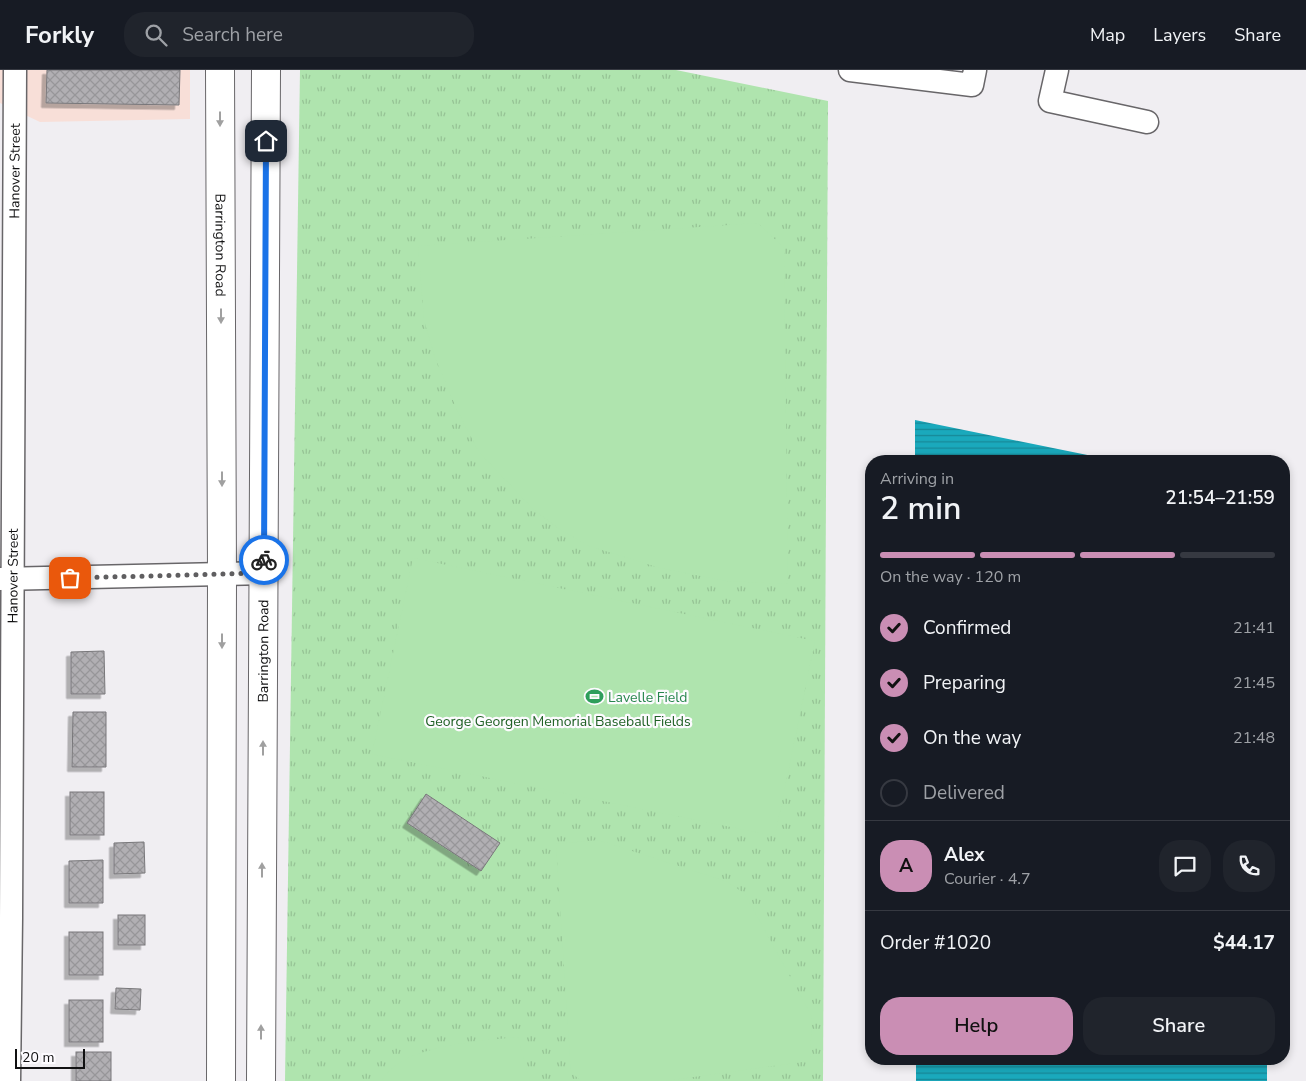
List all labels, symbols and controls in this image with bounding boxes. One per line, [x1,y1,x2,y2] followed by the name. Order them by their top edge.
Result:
[124,12,474,57] search box
[25,19,94,51] text: Forkly
[142,21,170,49] icon: search
[182,22,283,48] text: Search here
[1090,23,1125,47] text: Map
[1153,23,1206,47] text: Layers
[1234,23,1281,47] text: Share
[216,111,224,127] one-way arrow
[245,120,287,162] pin
[5,123,25,219] street label: Hanover Street
[252,127,280,155] icon: home
[210,193,230,297] street label: Barrington Road
[217,308,225,324] one-way arrow
[880,468,954,490] text: Arriving in
[218,471,226,487] one-way arrow
[1165,485,1275,511] text: 21:54–21:59
[880,487,962,530] text: 2 min
[3,528,23,624] street label: Hanover Street
[239,535,289,585] courier
[250,546,278,574] icon: bike
[49,557,91,599] pin
[56,564,84,592] icon: bag
[880,566,1021,588] text: On the way · 120 m
[254,599,273,703] street label: Barrington Road
[880,614,908,642] icon: check
[923,615,1011,641] text: Confirmed
[1233,617,1275,639] text: 21:41
[218,633,226,649] one-way arrow
[880,669,908,697] icon: check
[923,670,1006,696] text: Preparing
[1233,672,1275,694] text: 21:45
[584,687,604,707] sports icon: Lavelle Field
[608,688,687,707] place label: Lavelle Field
[425,712,691,731] park label: George Georgen Memorial Baseball Fields
[880,724,908,752] icon: check
[923,725,1021,751] text: On the way
[1233,727,1275,749] text: 21:48
[259,740,267,756] one-way arrow
[923,780,1005,806] text: Delivered
[1159,840,1211,892] button: chat
[1223,840,1275,892] button: phone
[944,842,985,868] text: Alex
[899,853,913,879] text: A
[258,862,266,878] one-way arrow
[944,868,1030,890] text: Courier · 4.7
[880,930,991,956] text: Order #1020
[1213,930,1275,956] text: $44.17
[880,997,1073,1055] button: Help
[1083,997,1275,1055] button: Share
[257,1024,265,1040] one-way arrow
[15,1046,85,1069] scale bar
[22,1048,54,1067] text: 20 m

